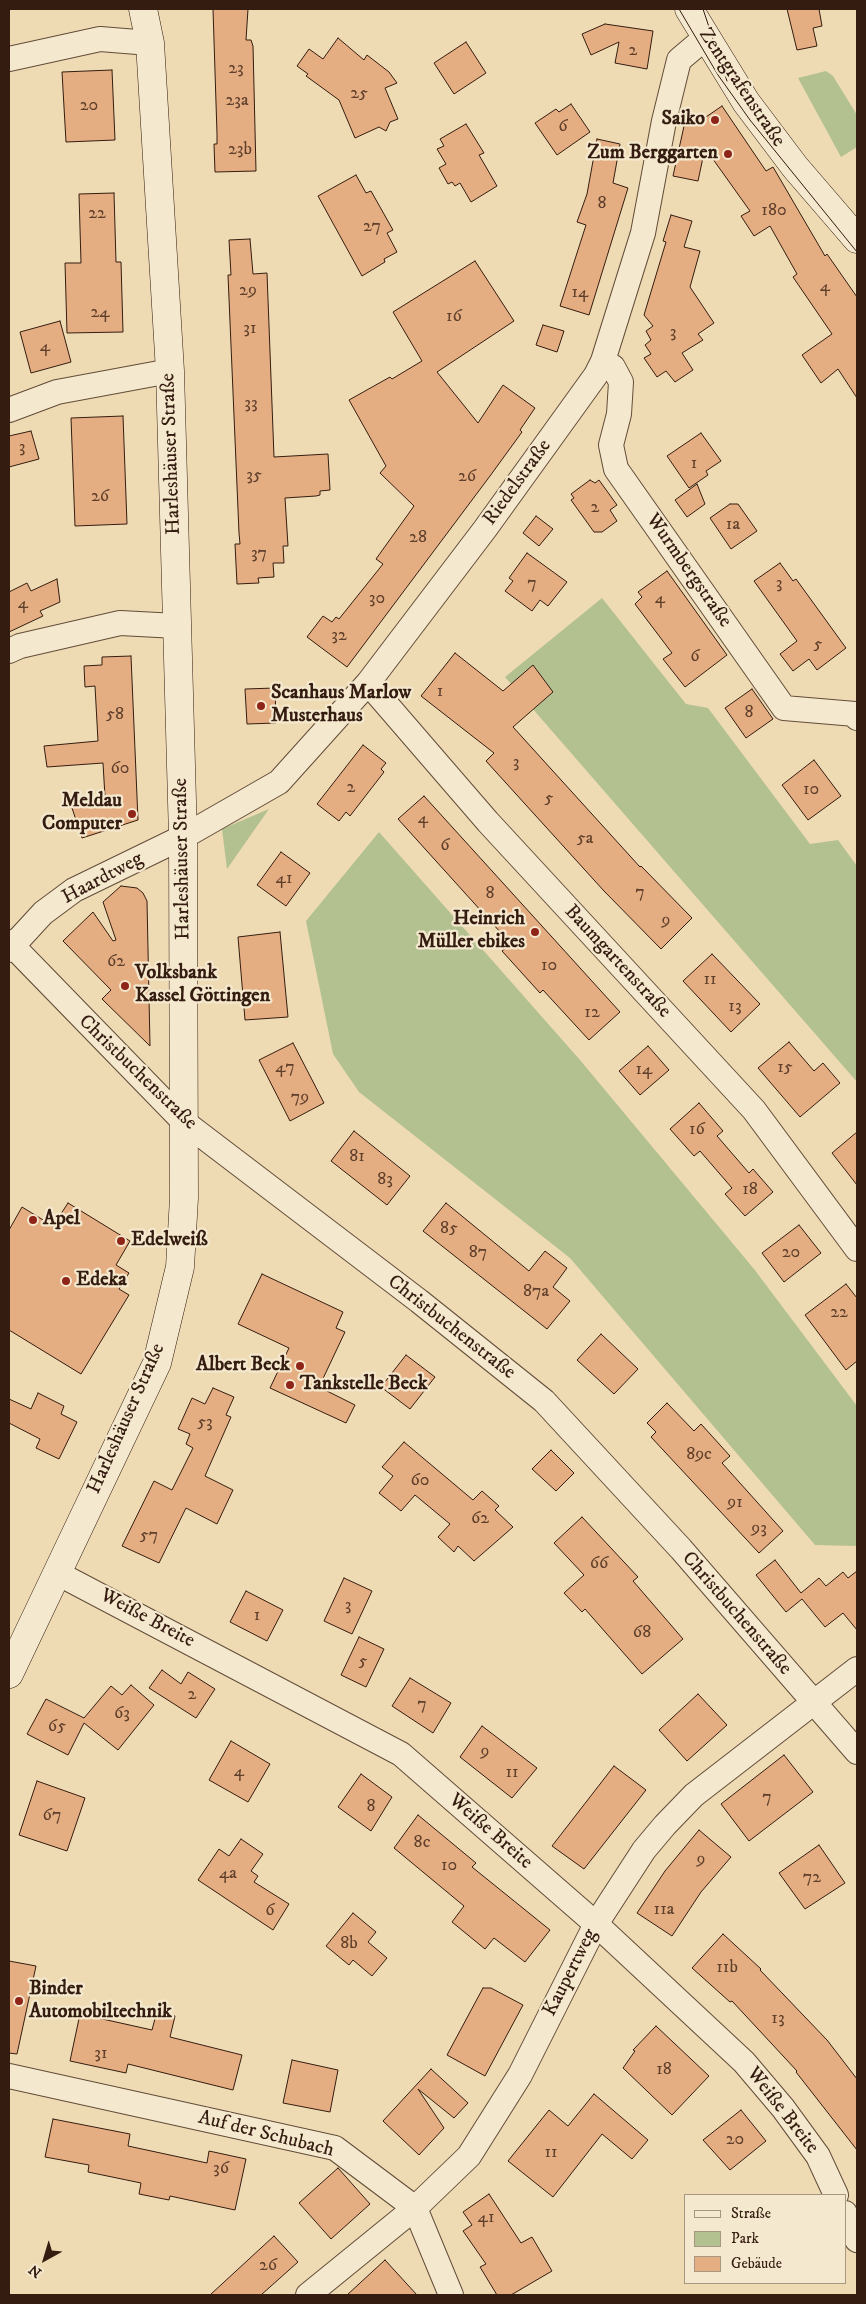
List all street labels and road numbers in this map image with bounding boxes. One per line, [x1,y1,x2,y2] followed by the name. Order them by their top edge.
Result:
[692,24,790,152] street label: Zentgrafenstraße
[157,373,187,535] street label: Harleshäuser Straße
[479,435,557,531] street label: Riedelstraße
[640,509,736,633] street label: Wurmbergstraße
[170,778,196,940] street label: Harleshäuser Straße
[58,848,148,910] street label: Haardtweg
[558,900,676,1024] street label: Baumgartenstraße
[73,1010,201,1136] street label: Christbuchenstraße
[382,1271,520,1385] street label: Christbuchenstraße
[83,1340,171,1498] street label: Harleshäuser Straße
[676,1547,796,1681] street label: Christbuchenstraße
[96,1584,198,1654] street label: Weiße Breite
[443,1789,537,1875] street label: Weiße Breite
[539,1925,603,2021] street label: Kaupertweg
[741,2063,823,2159] street label: Weiße Breite
[196,2107,336,2163] street label: Auf der Schubach

